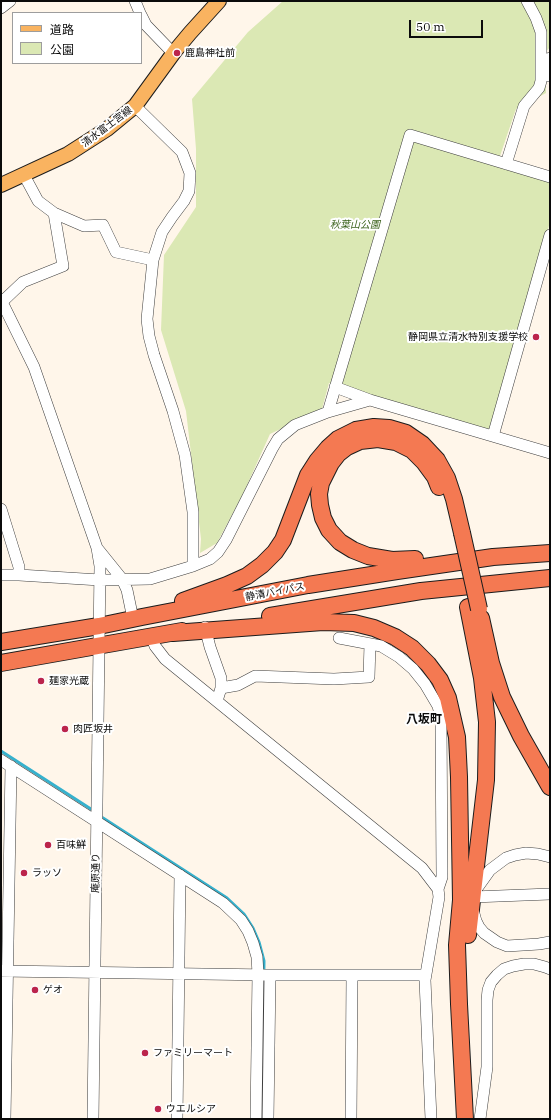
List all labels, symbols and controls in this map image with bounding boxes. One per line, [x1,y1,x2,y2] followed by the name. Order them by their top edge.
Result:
[12,12,142,64] legend
[411,12,485,38] scale bar
[416,19,445,34] text: 50 m
[50,22,74,37] text: 道路
[50,42,74,57] text: 公園
[185,47,235,59] place label: 鹿島神社前
[172,48,182,58] marker: 鹿島神社前
[79,104,135,150] street label: 清水富士宮線
[330,219,380,231] park label: 秋葉山公園
[408,331,528,343] place label: 静岡県立清水特別支援学校
[531,332,541,342] marker: 静岡県立清水特別支援学校
[244,580,306,604] street label: 静清バイパス
[49,675,89,687] place label: 麺家光蔵
[36,676,46,686] marker: 麺家光蔵
[406,713,442,727] district label: 八坂町
[73,723,113,735] place label: 肉匠坂井
[60,724,70,734] marker: 肉匠坂井
[56,839,86,851] place label: 百味鮮
[43,840,53,850] marker: 百味鮮
[90,853,102,893] street label: 庵原通り
[32,867,62,879] place label: ラッソ
[19,868,29,878] marker: ラッソ
[43,984,63,996] place label: ゲオ
[30,985,40,995] marker: ゲオ
[153,1047,233,1059] place label: ファミリーマート
[140,1048,150,1058] marker: ファミリーマート
[166,1103,216,1115] place label: ウエルシア
[153,1104,163,1114] marker: ウエルシア

